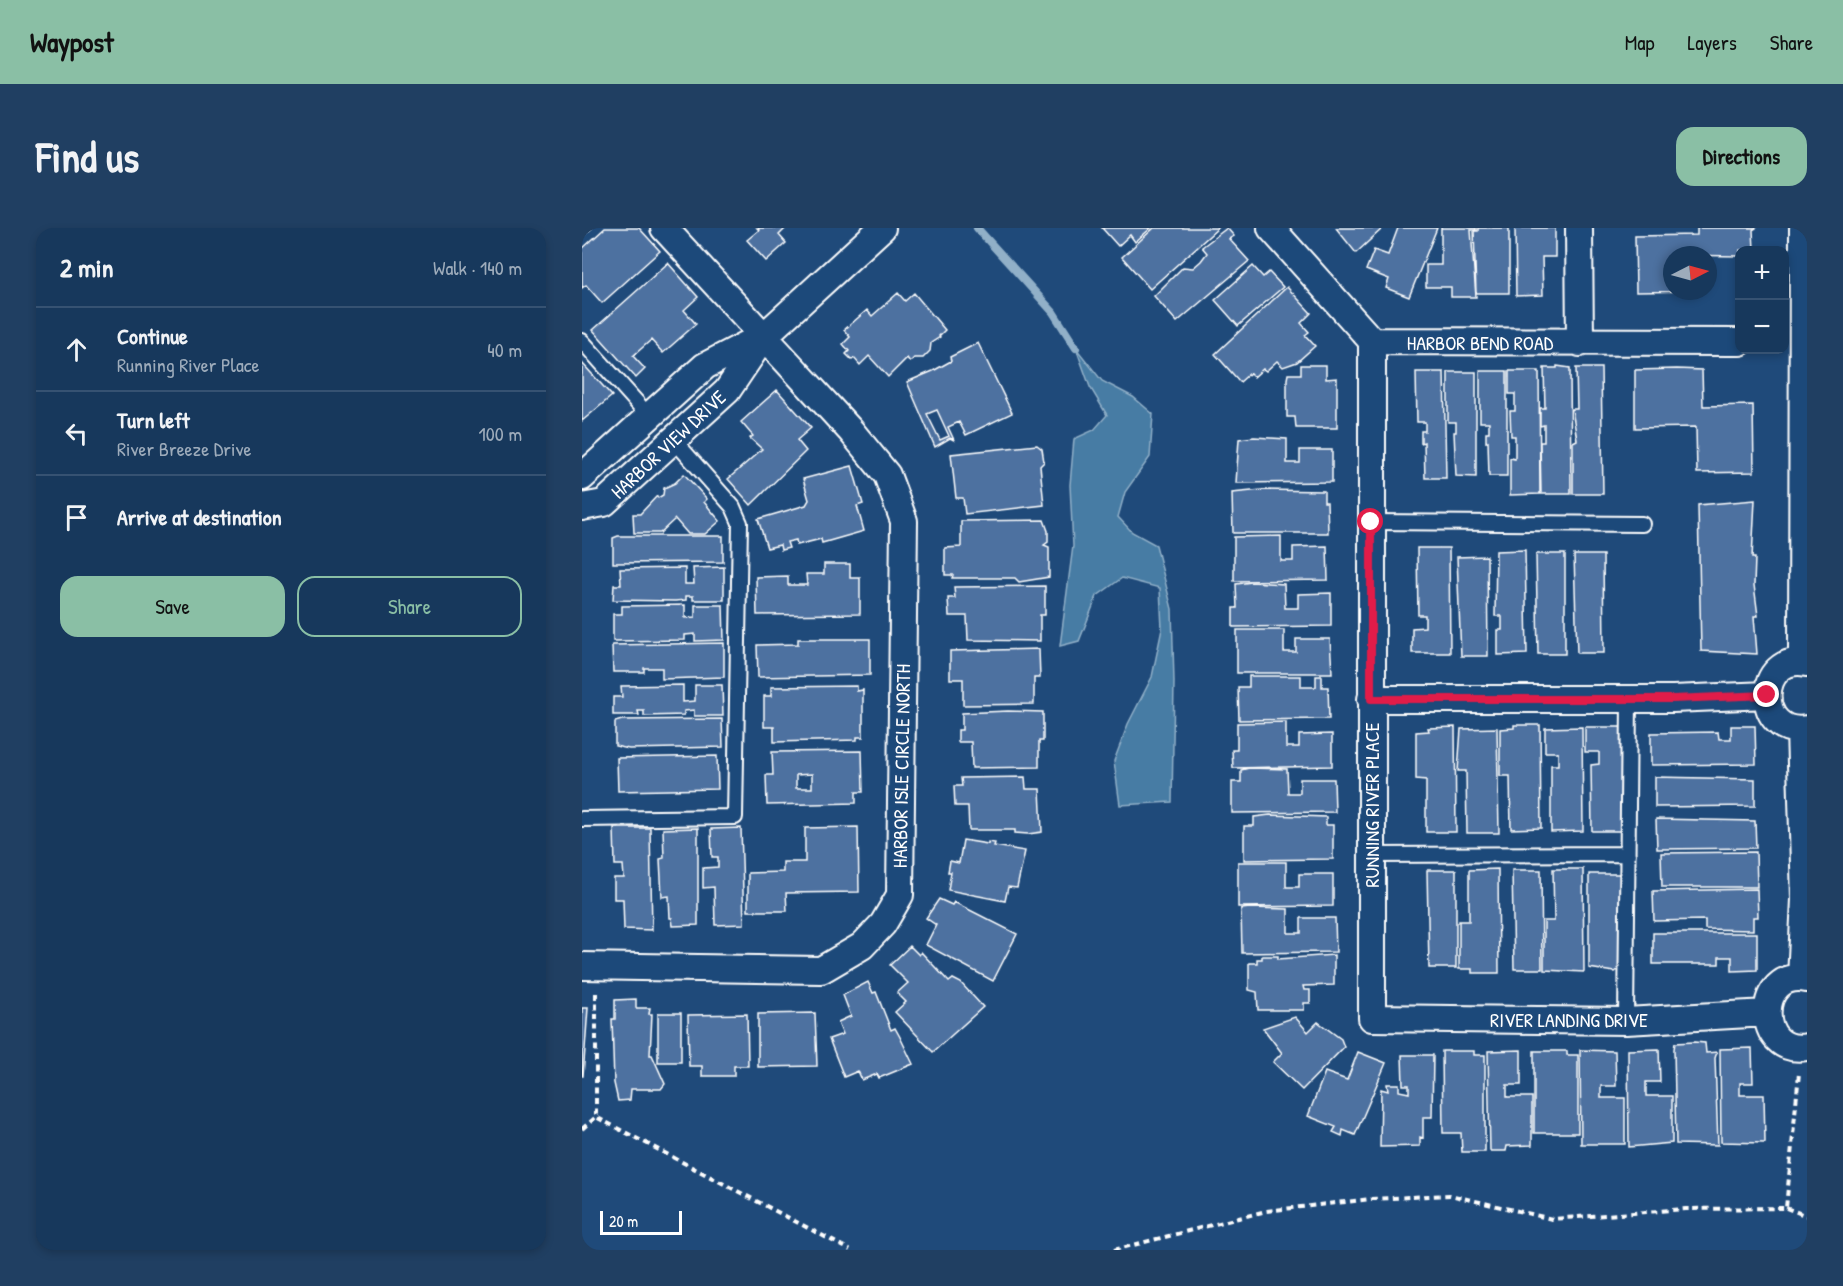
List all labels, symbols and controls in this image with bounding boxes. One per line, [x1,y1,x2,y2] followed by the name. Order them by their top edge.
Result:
[30,23,114,61] text: Waypost
[1625,28,1654,57] text: Map
[1687,28,1737,57] text: Layers
[1770,28,1813,57] text: Share
[1676,127,1807,186] button: Directions
[36,128,139,185] text: Find us
[1663,246,1717,300] north arrow
[1735,246,1789,354] map controls
[1735,246,1789,300] button: +
[60,250,113,285] text: 2 min
[433,254,522,281] text: Walk · 140 m
[1735,300,1789,354] button: −
[117,321,188,351] text: Continue
[1407,329,1554,356] street label: HARBOR BEND ROAD
[60,333,93,366] icon: ahead
[487,336,522,363] text: 40 m
[117,351,260,378] text: Running River Place
[605,383,732,504] street label: HARBOR VIEW DRIVE
[117,405,190,435] text: Turn left
[60,417,93,450] icon: left
[479,420,522,447] text: 100 m
[117,435,251,462] text: River Breeze Drive
[60,501,93,534] icon: arrive
[117,502,282,532] text: Arrive at destination
[1357,508,1383,534] route start
[60,576,285,637] button: Save
[297,576,522,637] button: Share
[886,664,916,868] street label: HARBOR ISLE CIRCLE NORTH
[1753,681,1779,707] route end
[1358,722,1385,888] street label: RUNNING RIVER PLACE
[1490,1006,1648,1033] street label: RIVER LANDING DRIVE
[600,1208,682,1236] scale bar
[609,1210,638,1232] text: 20 m

